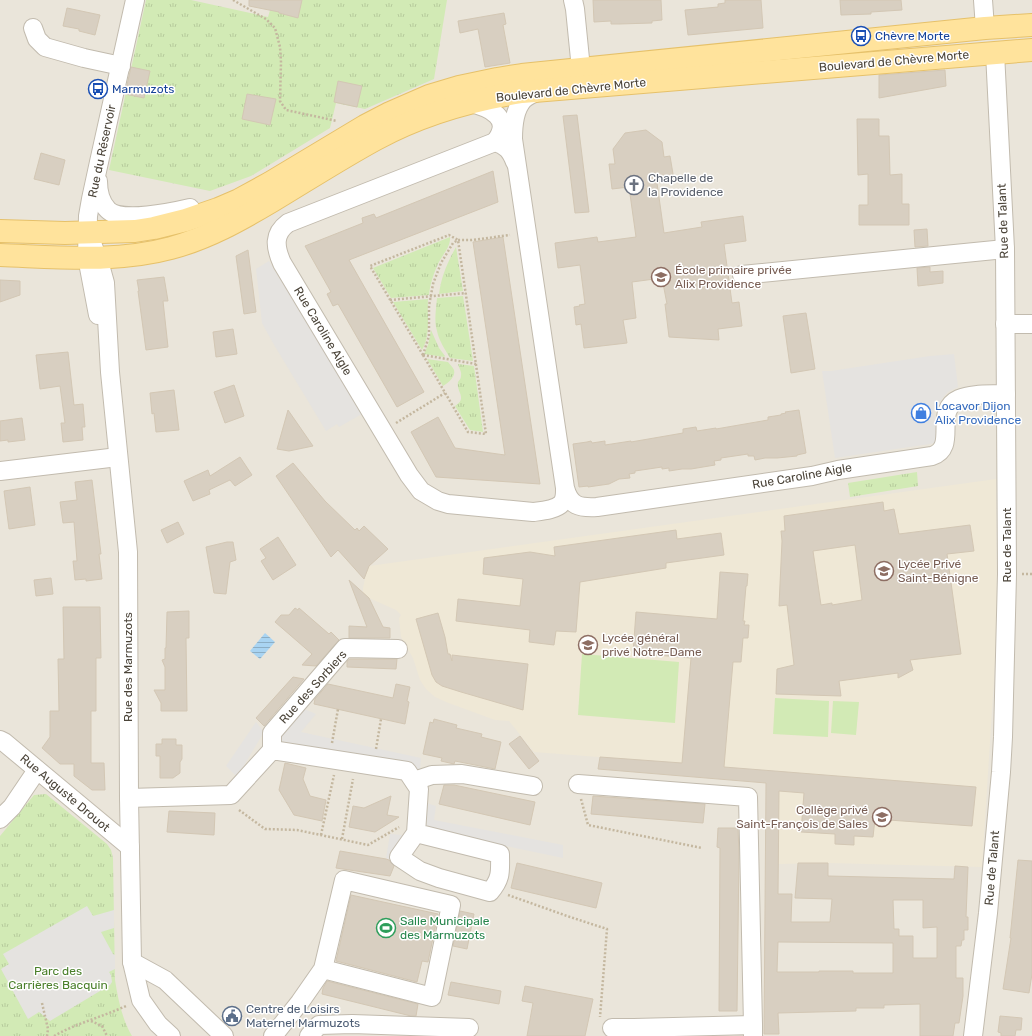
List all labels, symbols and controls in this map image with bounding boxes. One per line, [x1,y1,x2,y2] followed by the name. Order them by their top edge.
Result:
[850,25,872,47] bus stop icon: Chèvre Morte
[875,29,950,43] place label: Chèvre Morte
[818,47,970,75] street label: Boulevard de Chèvre Morte
[495,75,647,105] street label: Boulevard de Chèvre Morte
[87,78,109,100] bus stop icon: Marmuzots
[112,82,174,96] place label: Marmuzots
[85,103,119,199] street label: Rue du Réservoir
[648,171,724,199] place label: Chapelle de la Providence
[623,174,645,196] church icon: Chapelle de la Providence
[995,183,1011,259] street label: Rue de Talant
[675,263,792,291] place label: École primaire privée Alix Providence
[650,266,672,288] school or university icon: École primaire privée Alix Providence
[291,284,355,378] street label: Rue Caroline Aigle
[935,399,1021,427] place label: Locavor Dijon Alix Providence
[910,402,932,424] shop icon: Locavor Dijon Alix Providence
[751,460,853,492] street label: Rue Caroline Aigle
[1000,507,1014,583] street label: Rue de Talant
[898,557,979,585] place label: Lycée Privé Saint-Bénigne
[873,560,895,582] school or university icon: Lycée Privé Saint-Bénigne
[121,612,135,722] street label: Rue des Marmuzots
[602,631,702,659] place label: Lycée général privé Notre-Dame
[577,634,599,656] school or university icon: Lycée général privé Notre-Dame
[276,647,350,727] street label: Rue des Sorbiers
[17,751,113,835] street label: Rue Auguste Drouot
[736,803,868,831] place label: Collège privé Saint-François de Sales
[871,806,893,828] school or university icon: Collège privé Saint-François de Sales
[982,830,1002,906] street label: Rue de Talant
[400,914,490,942] place label: Salle Municipale des Marmuzots
[375,917,397,939] sports icon: Salle Municipale des Marmuzots
[8,964,108,992] park label: Parc des Carrières Bacquin
[246,1002,360,1030] place label: Centre de Loisirs Maternel Marmuzots
[221,1005,243,1027] public building icon: Centre de Loisirs Maternel Marmuzots

